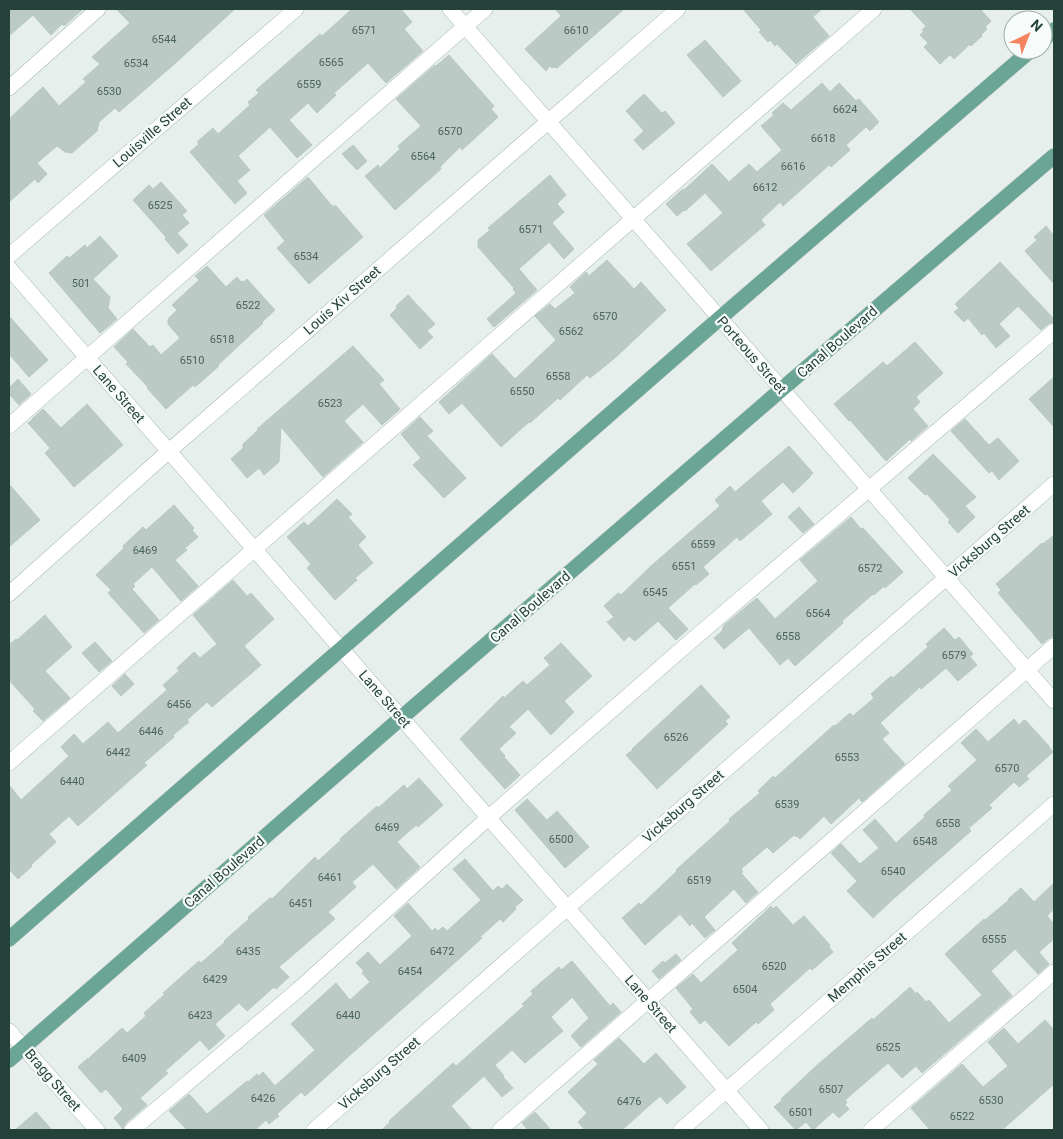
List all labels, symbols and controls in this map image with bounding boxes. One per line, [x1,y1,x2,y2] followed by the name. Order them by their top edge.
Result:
[1003,10,1053,60] north arrow
[1028,16,1046,35] text: N
[352,24,376,37] house number: 6571
[564,24,588,37] house number: 6610
[152,33,176,46] house number: 6544
[319,56,343,69] house number: 6565
[124,57,148,70] house number: 6534
[297,78,321,91] house number: 6559
[97,85,121,98] house number: 6530
[110,93,195,170] street label: Louisville Street
[833,103,857,116] house number: 6624
[438,125,462,138] house number: 6570
[811,132,835,145] house number: 6618
[411,150,435,163] house number: 6564
[781,160,805,173] house number: 6616
[753,181,777,194] house number: 6612
[148,199,172,212] house number: 6525
[519,223,543,236] house number: 6571
[294,250,318,263] house number: 6534
[300,262,384,338] street label: Louis Xiv Street
[72,277,90,290] house number: 501
[236,299,260,312] house number: 6522
[794,303,880,381] street label: Canal Boulevard
[593,310,617,323] house number: 6570
[714,313,790,397] street label: Porteous Street
[559,325,583,338] house number: 6562
[210,333,234,346] house number: 6518
[180,354,204,367] house number: 6510
[90,362,149,426] street label: Lane Street
[546,370,570,383] house number: 6558
[510,385,534,398] house number: 6550
[318,397,342,410] house number: 6523
[945,501,1033,581] street label: Vicksburg Street
[691,538,715,551] house number: 6559
[133,544,157,557] house number: 6469
[672,560,696,573] house number: 6551
[858,562,882,575] house number: 6572
[487,568,573,646] street label: Canal Boulevard
[643,586,667,599] house number: 6545
[806,607,830,620] house number: 6564
[776,630,800,643] house number: 6558
[942,649,966,662] house number: 6579
[356,667,415,731] street label: Lane Street
[167,698,191,711] house number: 6456
[139,725,163,738] house number: 6446
[664,731,688,744] house number: 6526
[106,746,130,759] house number: 6442
[835,751,859,764] house number: 6553
[995,762,1019,775] house number: 6570
[639,766,727,846] street label: Vicksburg Street
[60,775,84,788] house number: 6440
[775,798,799,811] house number: 6539
[936,817,960,830] house number: 6558
[375,821,399,834] house number: 6469
[181,833,267,911] street label: Canal Boulevard
[549,833,573,846] house number: 6500
[913,835,937,848] house number: 6548
[881,865,905,878] house number: 6540
[318,871,342,884] house number: 6461
[687,874,711,887] house number: 6519
[289,897,313,910] house number: 6451
[825,928,910,1005] street label: Memphis Street
[982,933,1006,946] house number: 6555
[236,945,260,958] house number: 6435
[430,945,454,958] house number: 6472
[762,960,786,973] house number: 6520
[398,965,422,978] house number: 6454
[622,972,681,1036] street label: Lane Street
[203,973,227,986] house number: 6429
[733,983,757,996] house number: 6504
[188,1009,212,1022] house number: 6423
[336,1009,360,1022] house number: 6440
[335,1033,423,1113] street label: Vicksburg Street
[876,1041,900,1054] house number: 6525
[22,1046,85,1115] street label: Bragg Street
[122,1052,146,1065] house number: 6409
[819,1083,843,1096] house number: 6507
[251,1092,275,1105] house number: 6426
[979,1094,1003,1107] house number: 6530
[617,1095,641,1108] house number: 6476
[789,1106,813,1119] house number: 6501
[950,1110,974,1123] house number: 6522

